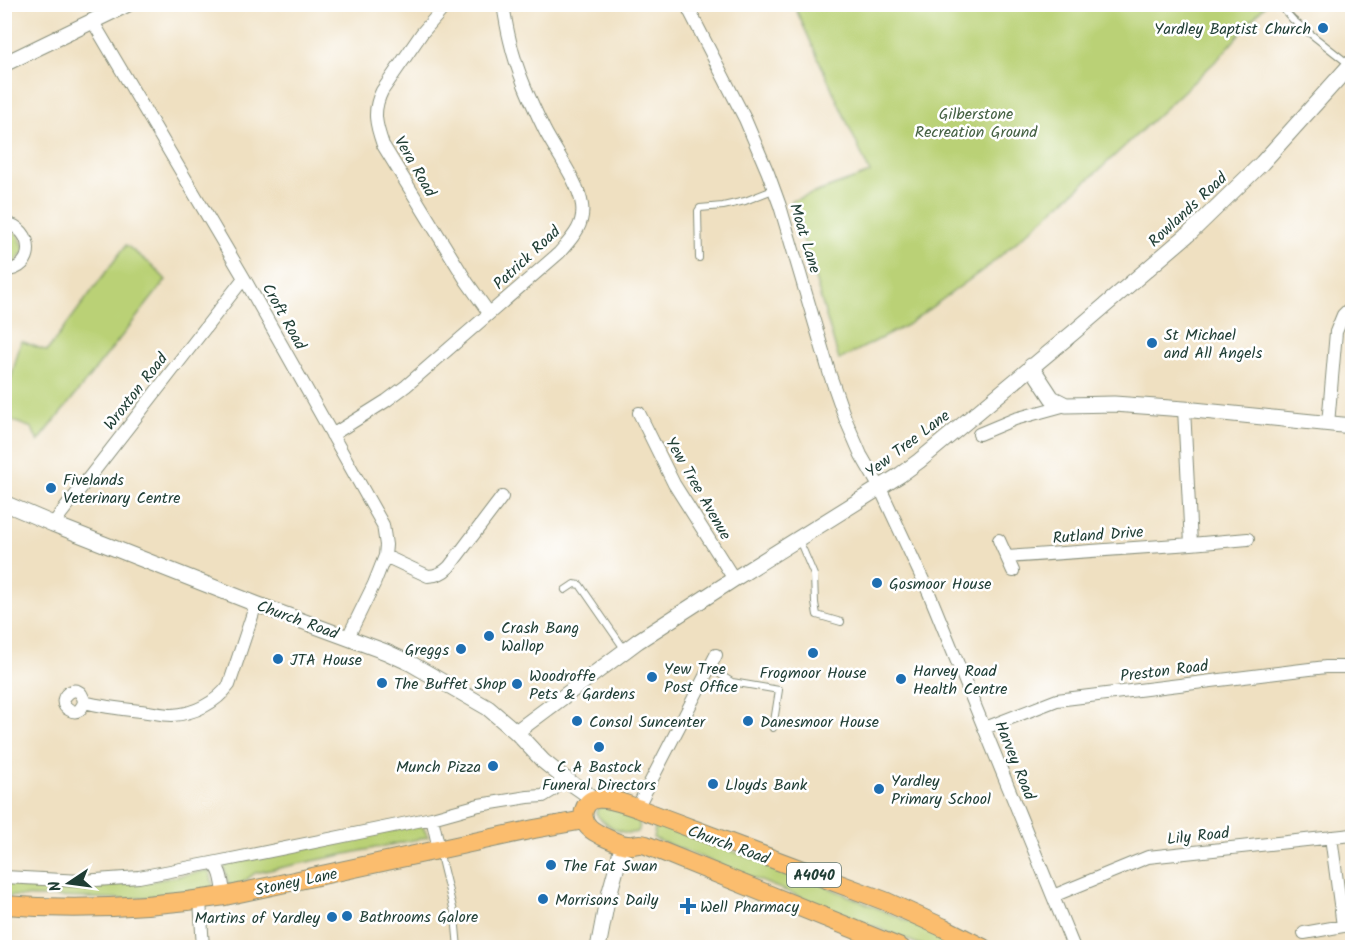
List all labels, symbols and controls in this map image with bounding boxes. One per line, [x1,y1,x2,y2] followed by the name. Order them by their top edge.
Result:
[1154,17,1311,42] place label: Yardley Baptist Church
[1316,21,1330,35] marker: Yardley Baptist Church
[915,102,1038,145] park label: Gilberstone Recreation Ground
[387,131,443,203] street label: Vera Road
[1143,166,1234,254] street label: Rowlands Road
[782,200,827,276] street label: Moat Lane
[488,219,567,296] street label: Patrick Road
[255,279,313,356] street label: Croft Road
[1164,323,1262,366] place label: St Michael and All Angels
[1145,336,1159,350] marker: St Michael and All Angels
[98,347,175,436] street label: Wroxton Road
[860,404,955,484] street label: Yew Tree Lane
[658,433,737,545] street label: Yew Tree Avenue
[63,468,180,511] place label: Fivelands Veterinary Centre
[44,481,58,495] marker: Fivelands Veterinary Centre
[1052,520,1144,551] street label: Rutland Drive
[889,572,991,597] place label: Gosmoor House
[870,576,884,590] marker: Gosmoor House
[253,594,343,647] street label: Church Road
[501,616,579,659] place label: Crash Bang Wallop
[482,629,496,643] marker: Crash Bang Wallop
[405,638,449,663] place label: Greggs
[454,642,468,656] marker: Greggs
[806,646,820,660] marker: Frogmoor House
[290,648,362,673] place label: JTA House
[271,652,285,666] marker: JTA House
[1119,654,1211,689] street label: Preston Road
[664,657,738,700] place label: Yew Tree Post Office
[913,659,1008,702] place label: Harvey Road Health Centre
[759,661,867,686] place label: Frogmoor House
[529,664,635,707] place label: Woodroffe Pets & Gardens
[645,670,659,684] marker: Yew Tree Post Office
[394,672,507,697] place label: The Buffet Shop
[894,672,908,686] marker: Harvey Road Health Centre
[375,676,389,690] marker: The Buffet Shop
[510,677,524,691] marker: Woodroffe Pets & Gardens
[589,710,707,735] place label: Consol Suncenter
[760,710,879,735] place label: Danesmoor House
[570,714,584,728] marker: Consol Suncenter
[741,714,755,728] marker: Danesmoor House
[987,717,1042,805] street label: Harvey Road
[592,740,606,754] marker: C A Bastock Funeral Directors
[396,755,481,780] place label: Munch Pizza
[542,755,656,798] place label: C A Bastock Funeral Directors
[486,759,500,773] marker: Munch Pizza
[891,769,991,812] place label: Yardley Primary School
[725,773,808,798] place label: Lloyds Bank
[706,777,720,791] marker: Lloyds Bank
[872,782,886,796] marker: Yardley Primary School
[684,819,774,872] street label: Church Road
[1166,821,1232,852] street label: Lily Road
[39,853,99,913] north arrow
[563,854,658,879] place label: The Fat Swan
[544,858,558,872] marker: The Fat Swan
[253,862,340,903] street label: Stoney Lane
[787,863,841,887] road number: A4040
[43,878,69,894] text: N
[555,888,659,913] place label: Morrisons Daily
[536,892,550,906] marker: Morrisons Daily
[700,895,799,920] place label: Well Pharmacy
[681,899,695,913] marker: Well Pharmacy
[359,905,478,930] place label: Bathrooms Galore
[195,906,320,931] place label: Martins of Yardley
[340,909,354,923] marker: Bathrooms Galore
[325,910,339,924] marker: Martins of Yardley

